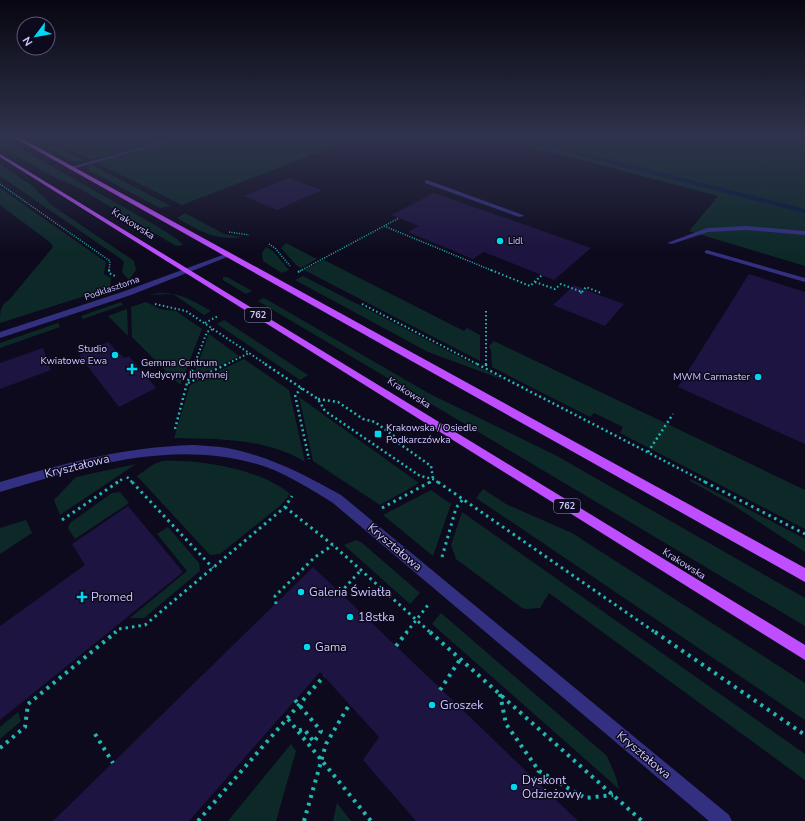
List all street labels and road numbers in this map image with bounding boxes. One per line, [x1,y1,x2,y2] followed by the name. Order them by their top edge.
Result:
[109,205,157,243] street label: Krakowska
[83,273,141,303] street label: Podklasztorna
[245,308,271,322] road number: 762
[385,374,433,412] street label: Krakowska
[43,450,111,482] street label: Kryształowa
[554,499,580,513] road number: 762
[364,520,426,574] street label: Kryształowa
[660,545,708,583] street label: Krakowska
[613,728,675,782] street label: Kryształowa

